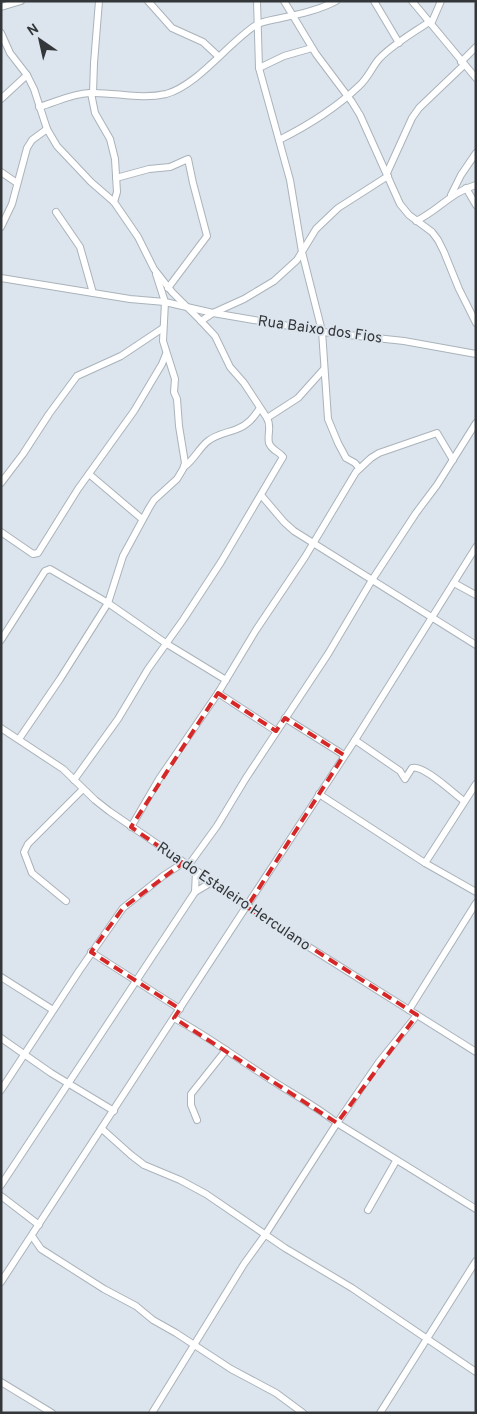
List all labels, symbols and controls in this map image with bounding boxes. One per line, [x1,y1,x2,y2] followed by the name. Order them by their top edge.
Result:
[15,15,65,65] north arrow
[25,21,42,40] text: N
[256,312,383,349] street label: Rua Baixo dos Fios
[153,839,314,956] street label: Rua do Estaleiro Herculano

